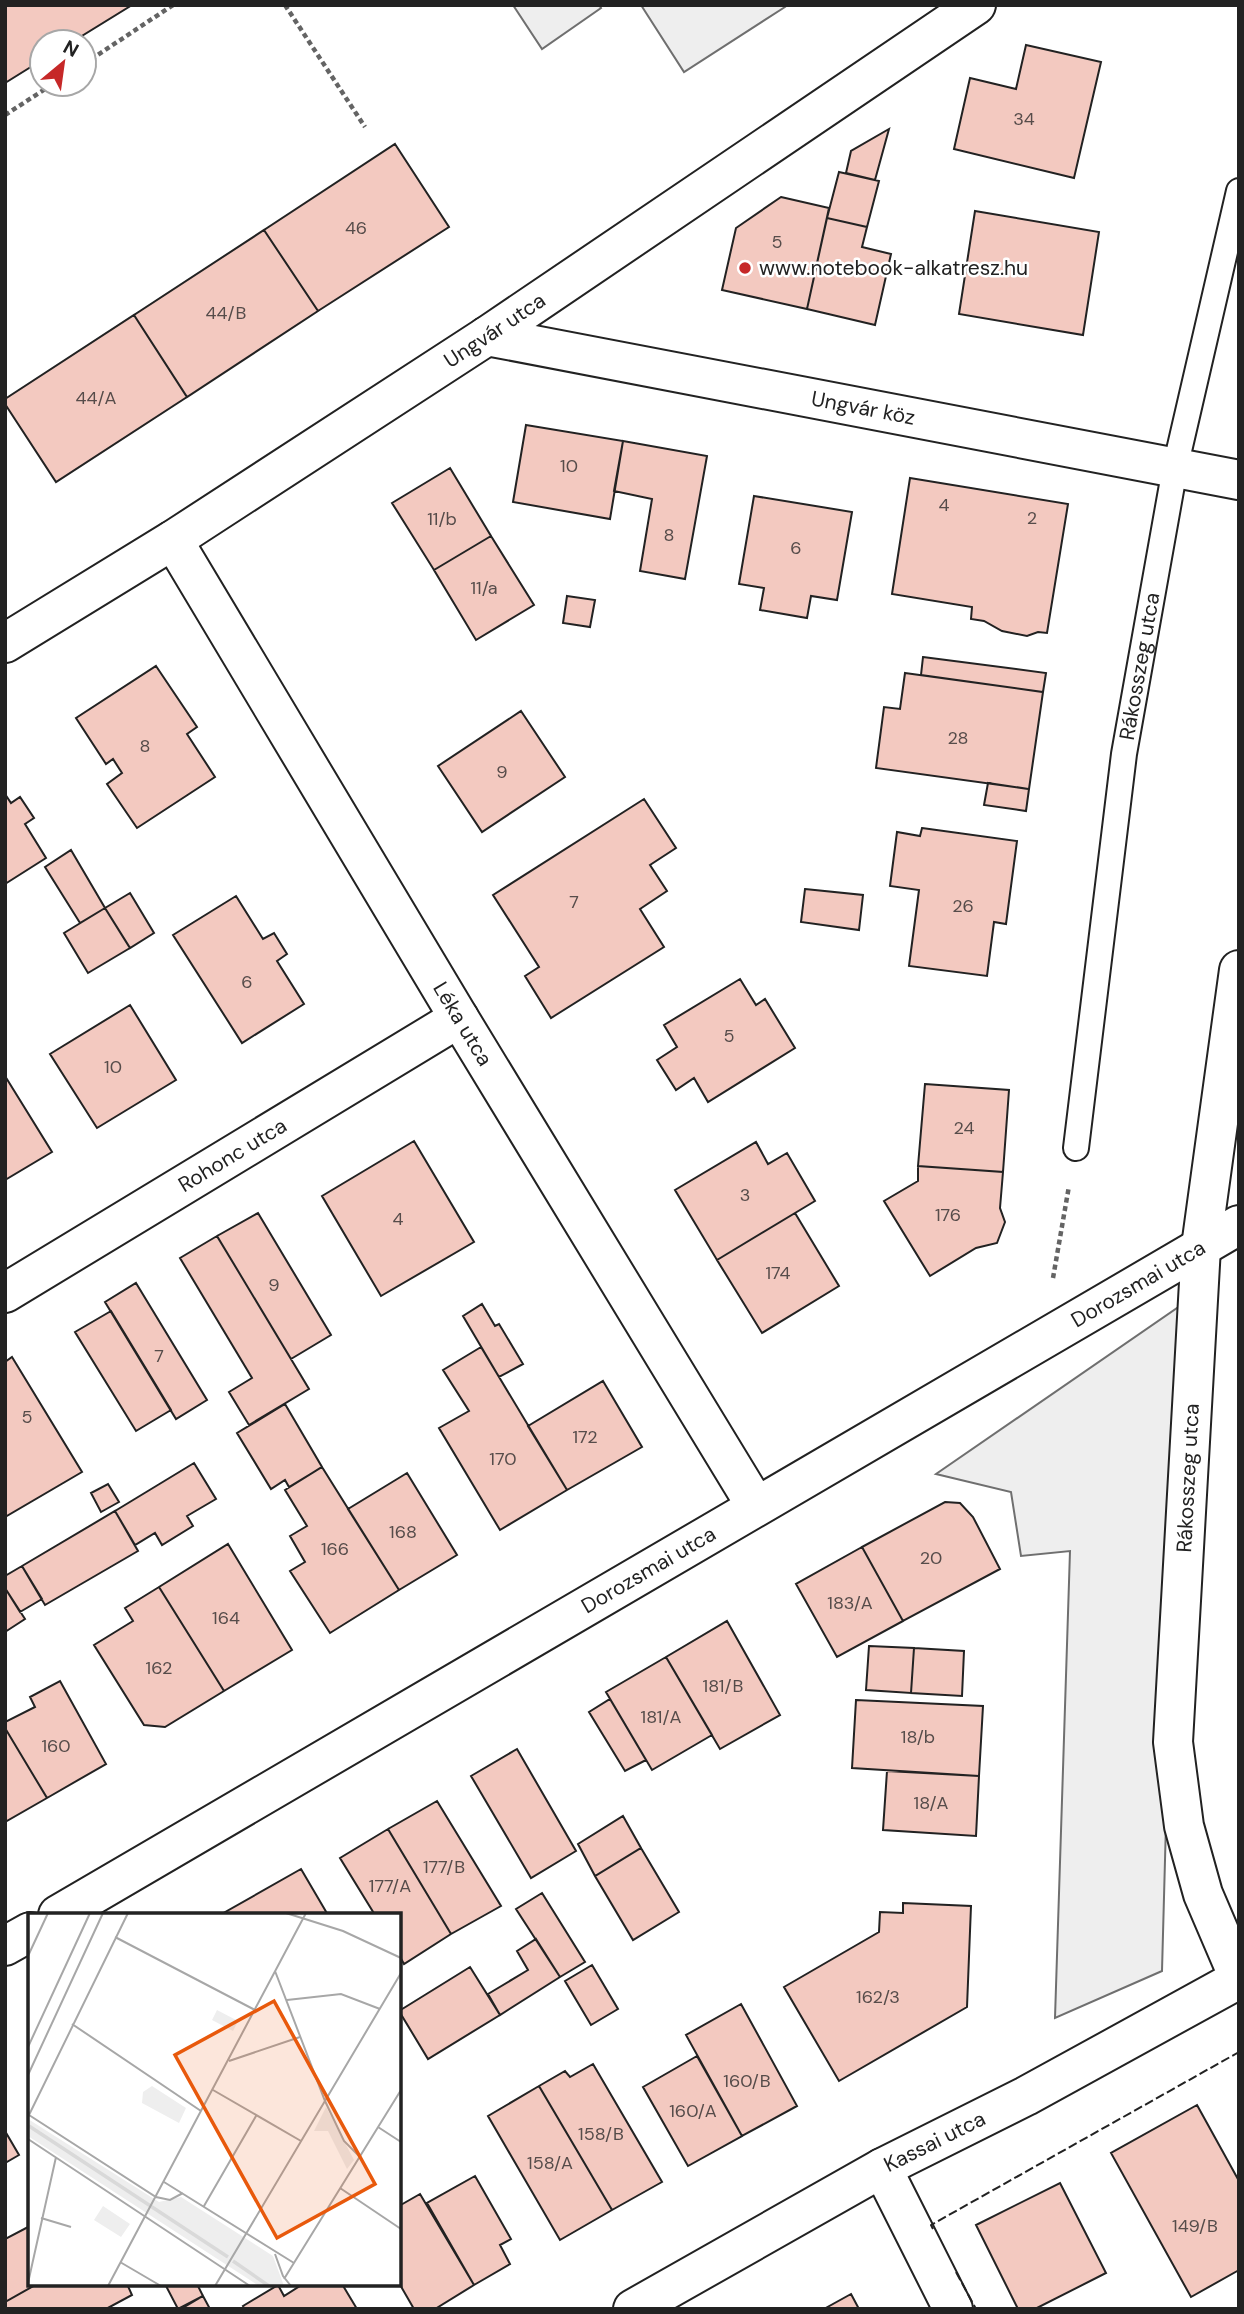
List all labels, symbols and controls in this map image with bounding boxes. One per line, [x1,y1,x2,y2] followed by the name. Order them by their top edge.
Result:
[28,28,98,98] north arrow
[59,34,83,63] text: N
[1013,107,1035,131] house number: 34
[345,216,367,240] house number: 46
[772,230,782,254] house number: 5
[759,254,1028,282] place label: www.notebook-alkatresz.hu
[737,260,753,276] marker: www.notebook-alkatresz.hu
[439,286,551,374] street label: Ungvár utca
[206,301,247,325] house number: 44/B
[809,384,917,432] street label: Ungvár köz
[76,386,116,410] house number: 44/A
[560,454,578,478] house number: 10
[939,493,950,517] house number: 4
[1027,506,1037,530] house number: 2
[427,507,457,531] house number: 11/b
[664,523,674,547] house number: 8
[790,536,802,560] house number: 6
[470,576,498,600] house number: 11/a
[1113,590,1167,742] street label: Rákosszeg utca
[947,726,969,750] house number: 28
[140,734,150,758] house number: 8
[496,760,508,784] house number: 9
[569,890,579,914] house number: 7
[952,894,974,918] house number: 26
[241,970,253,994] house number: 6
[427,977,499,1071] street label: Léka utca
[724,1024,734,1048] house number: 5
[104,1055,122,1079] house number: 10
[173,1112,292,1199] street label: Rohonc utca
[954,1116,975,1140] house number: 24
[740,1183,750,1207] house number: 3
[935,1203,961,1227] house number: 176
[393,1207,404,1231] house number: 4
[1066,1234,1210,1334] street label: Dorozsmai utca
[765,1261,791,1285] house number: 174
[268,1273,280,1297] house number: 9
[154,1344,164,1368] house number: 7
[1170,1403,1206,1553] street label: Rákosszeg utca
[22,1405,32,1429] house number: 5
[572,1425,598,1449] house number: 172
[489,1447,517,1471] house number: 170
[389,1520,417,1544] house number: 168
[576,1520,721,1620] street label: Dorozsmai utca
[321,1537,349,1561] house number: 166
[920,1546,942,1570] house number: 20
[827,1591,873,1615] house number: 183/A
[212,1606,240,1630] house number: 164
[146,1656,172,1680] house number: 162
[703,1674,744,1698] house number: 181/B
[641,1705,681,1729] house number: 181/A
[901,1725,935,1749] house number: 18/b
[41,1734,71,1758] house number: 160
[914,1791,949,1815] house number: 18/A
[423,1855,465,1879] house number: 177/B
[369,1874,411,1898] house number: 177/A
[28,1913,401,2286] inset map
[856,1985,900,2009] house number: 162/3
[723,2069,771,2093] house number: 160/B
[669,2099,717,2123] house number: 160/A
[879,2105,990,2179] street label: Kassai utca
[578,2122,624,2146] house number: 158/B
[527,2151,573,2175] house number: 158/A
[1172,2214,1218,2238] house number: 149/B

